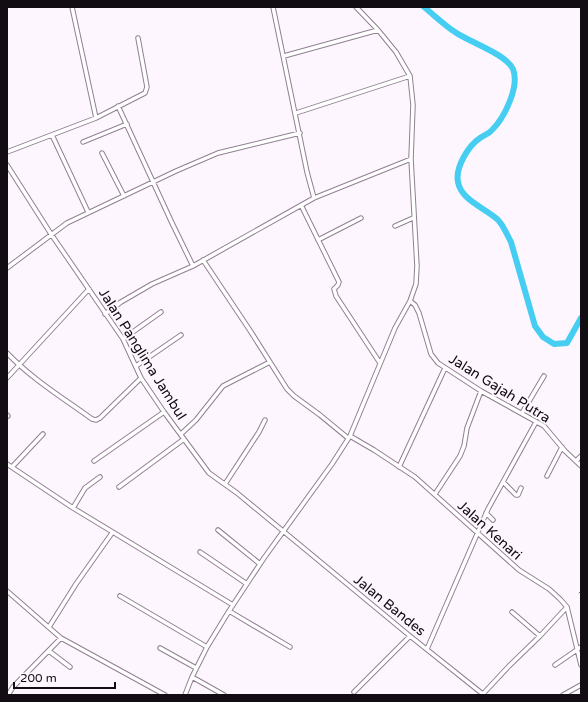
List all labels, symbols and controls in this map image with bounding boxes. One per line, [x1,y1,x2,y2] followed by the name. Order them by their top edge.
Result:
[95,285,190,423] street label: Jalan Panglima Jambul
[446,350,554,426] street label: Jalan Gajah Putra
[454,497,525,564] street label: Jalan Kenari
[350,571,429,640] street label: Jalan Bandes
[14,664,115,690] scale bar
[20,671,57,685] text: 200 m

